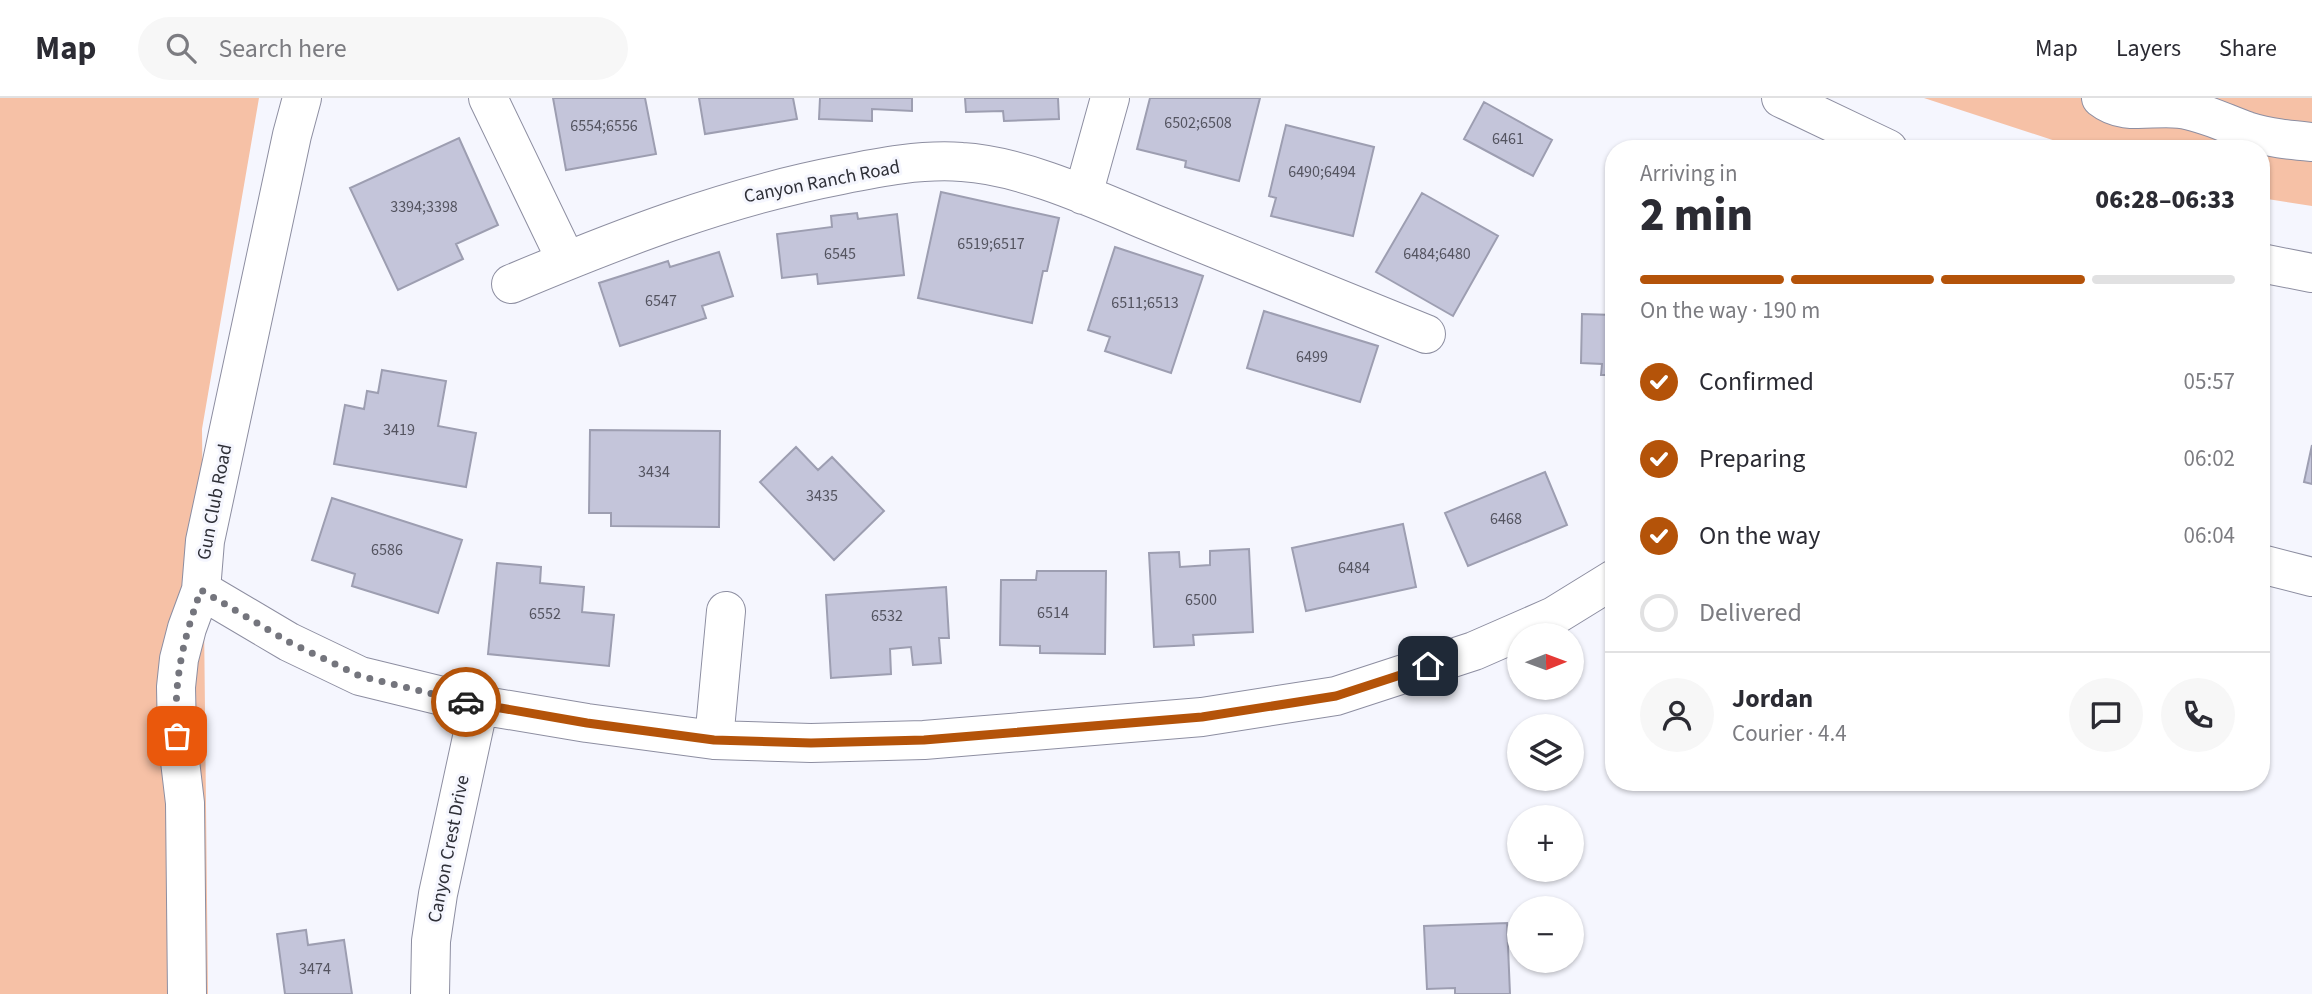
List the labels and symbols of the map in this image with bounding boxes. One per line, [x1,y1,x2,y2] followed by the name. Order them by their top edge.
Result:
[1164,112,1232,134] house number: 6502;6508
[570,115,638,137] house number: 6554;6556
[1492,128,1524,150] house number: 6461
[742,154,902,210] street label: Canyon Ranch Road
[1288,161,1356,183] house number: 6490;6494
[390,196,458,218] house number: 3394;3398
[957,233,1025,255] house number: 6519;6517
[824,243,856,265] house number: 6545
[1403,243,1471,265] house number: 6484;6480
[645,290,677,312] house number: 6547
[1111,292,1179,314] house number: 6511;6513
[1296,346,1328,368] house number: 6499
[383,419,415,441] house number: 3419
[191,442,239,562] street label: Gun Club Road
[638,461,670,483] house number: 3434
[806,485,838,507] house number: 3435
[1490,508,1522,530] house number: 6468
[371,539,403,561] house number: 6586
[1338,557,1370,579] house number: 6484
[1185,589,1217,611] house number: 6500
[1037,602,1069,624] house number: 6514
[529,603,561,625] house number: 6552
[871,605,903,627] house number: 6532
[1507,623,1584,700] north arrow
[1398,636,1458,696] pin
[431,667,501,737] courier
[147,706,207,766] pin
[421,773,477,925] street label: Canyon Crest Drive
[299,958,331,980] house number: 3474

